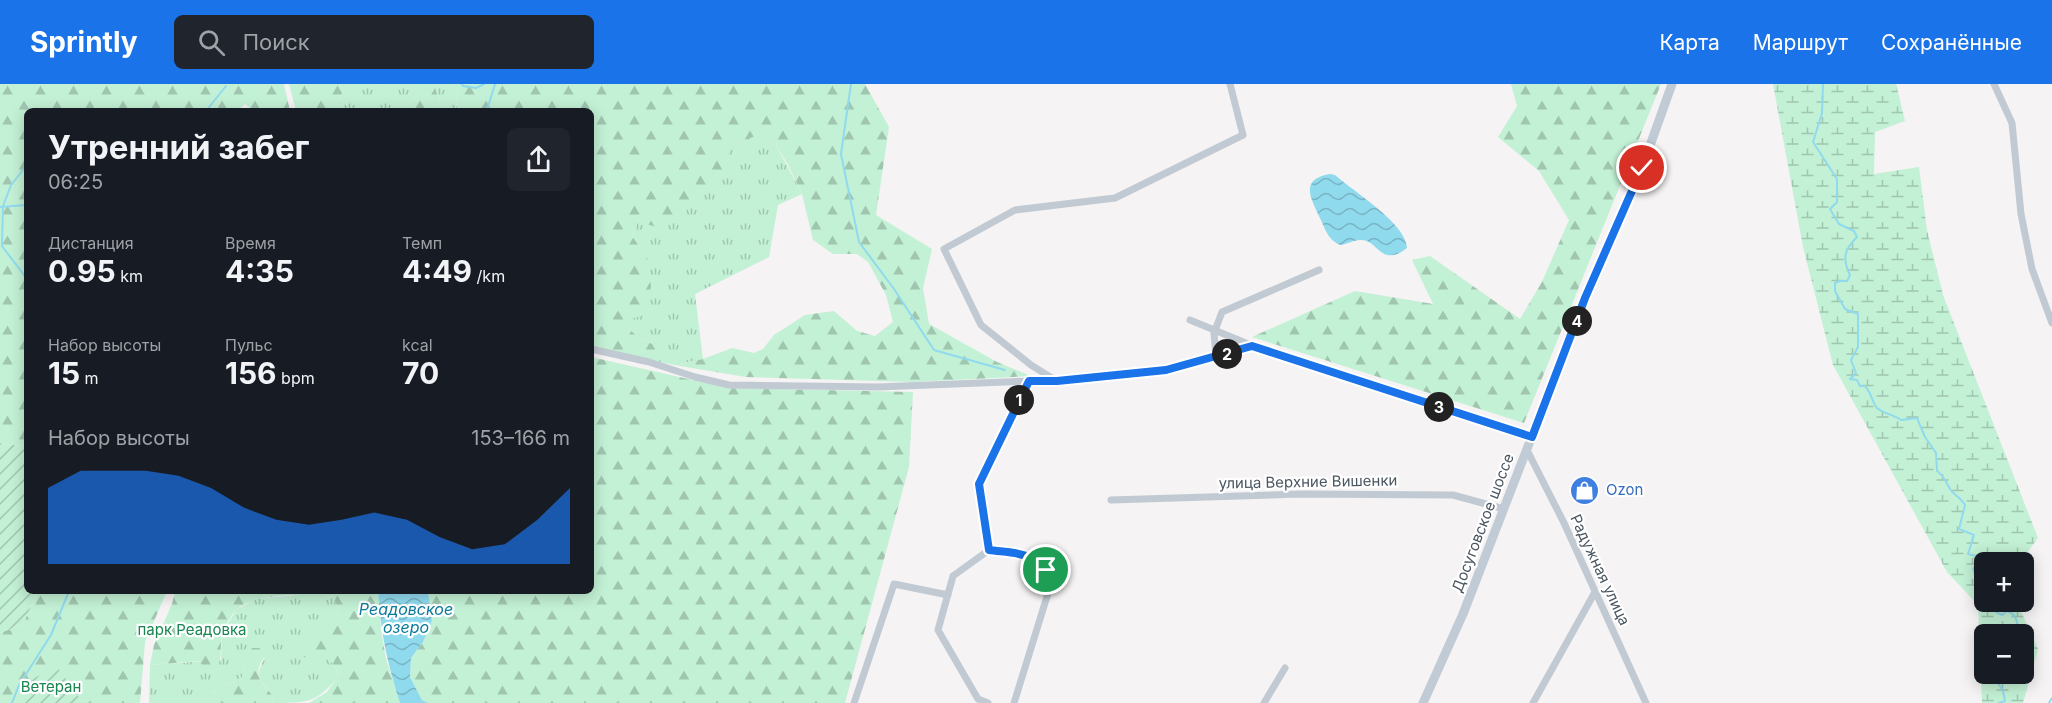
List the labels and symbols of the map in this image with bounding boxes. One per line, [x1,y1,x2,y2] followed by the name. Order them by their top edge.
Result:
[1616,142,1667,193] pin
[1562,306,1592,336] pin: 4
[1212,339,1242,369] pin: 2
[1004,385,1034,415] pin: 1
[1424,392,1454,422] pin: 3
[1447,451,1518,595] street label: Досуговское шоссе
[1218,470,1398,493] street label: улица Верхние Вишенки
[1569,474,1601,506] shop icon: Ozon
[1606,480,1643,499] place label: Ozon
[1566,511,1635,628] street label: Радужная улица
[1020,544,1071,595] pin
[359,599,453,637] water label: Реадовское озеро
[137,620,247,639] park label: парк Реадовка
[21,677,81,696] park label: Ветеран

